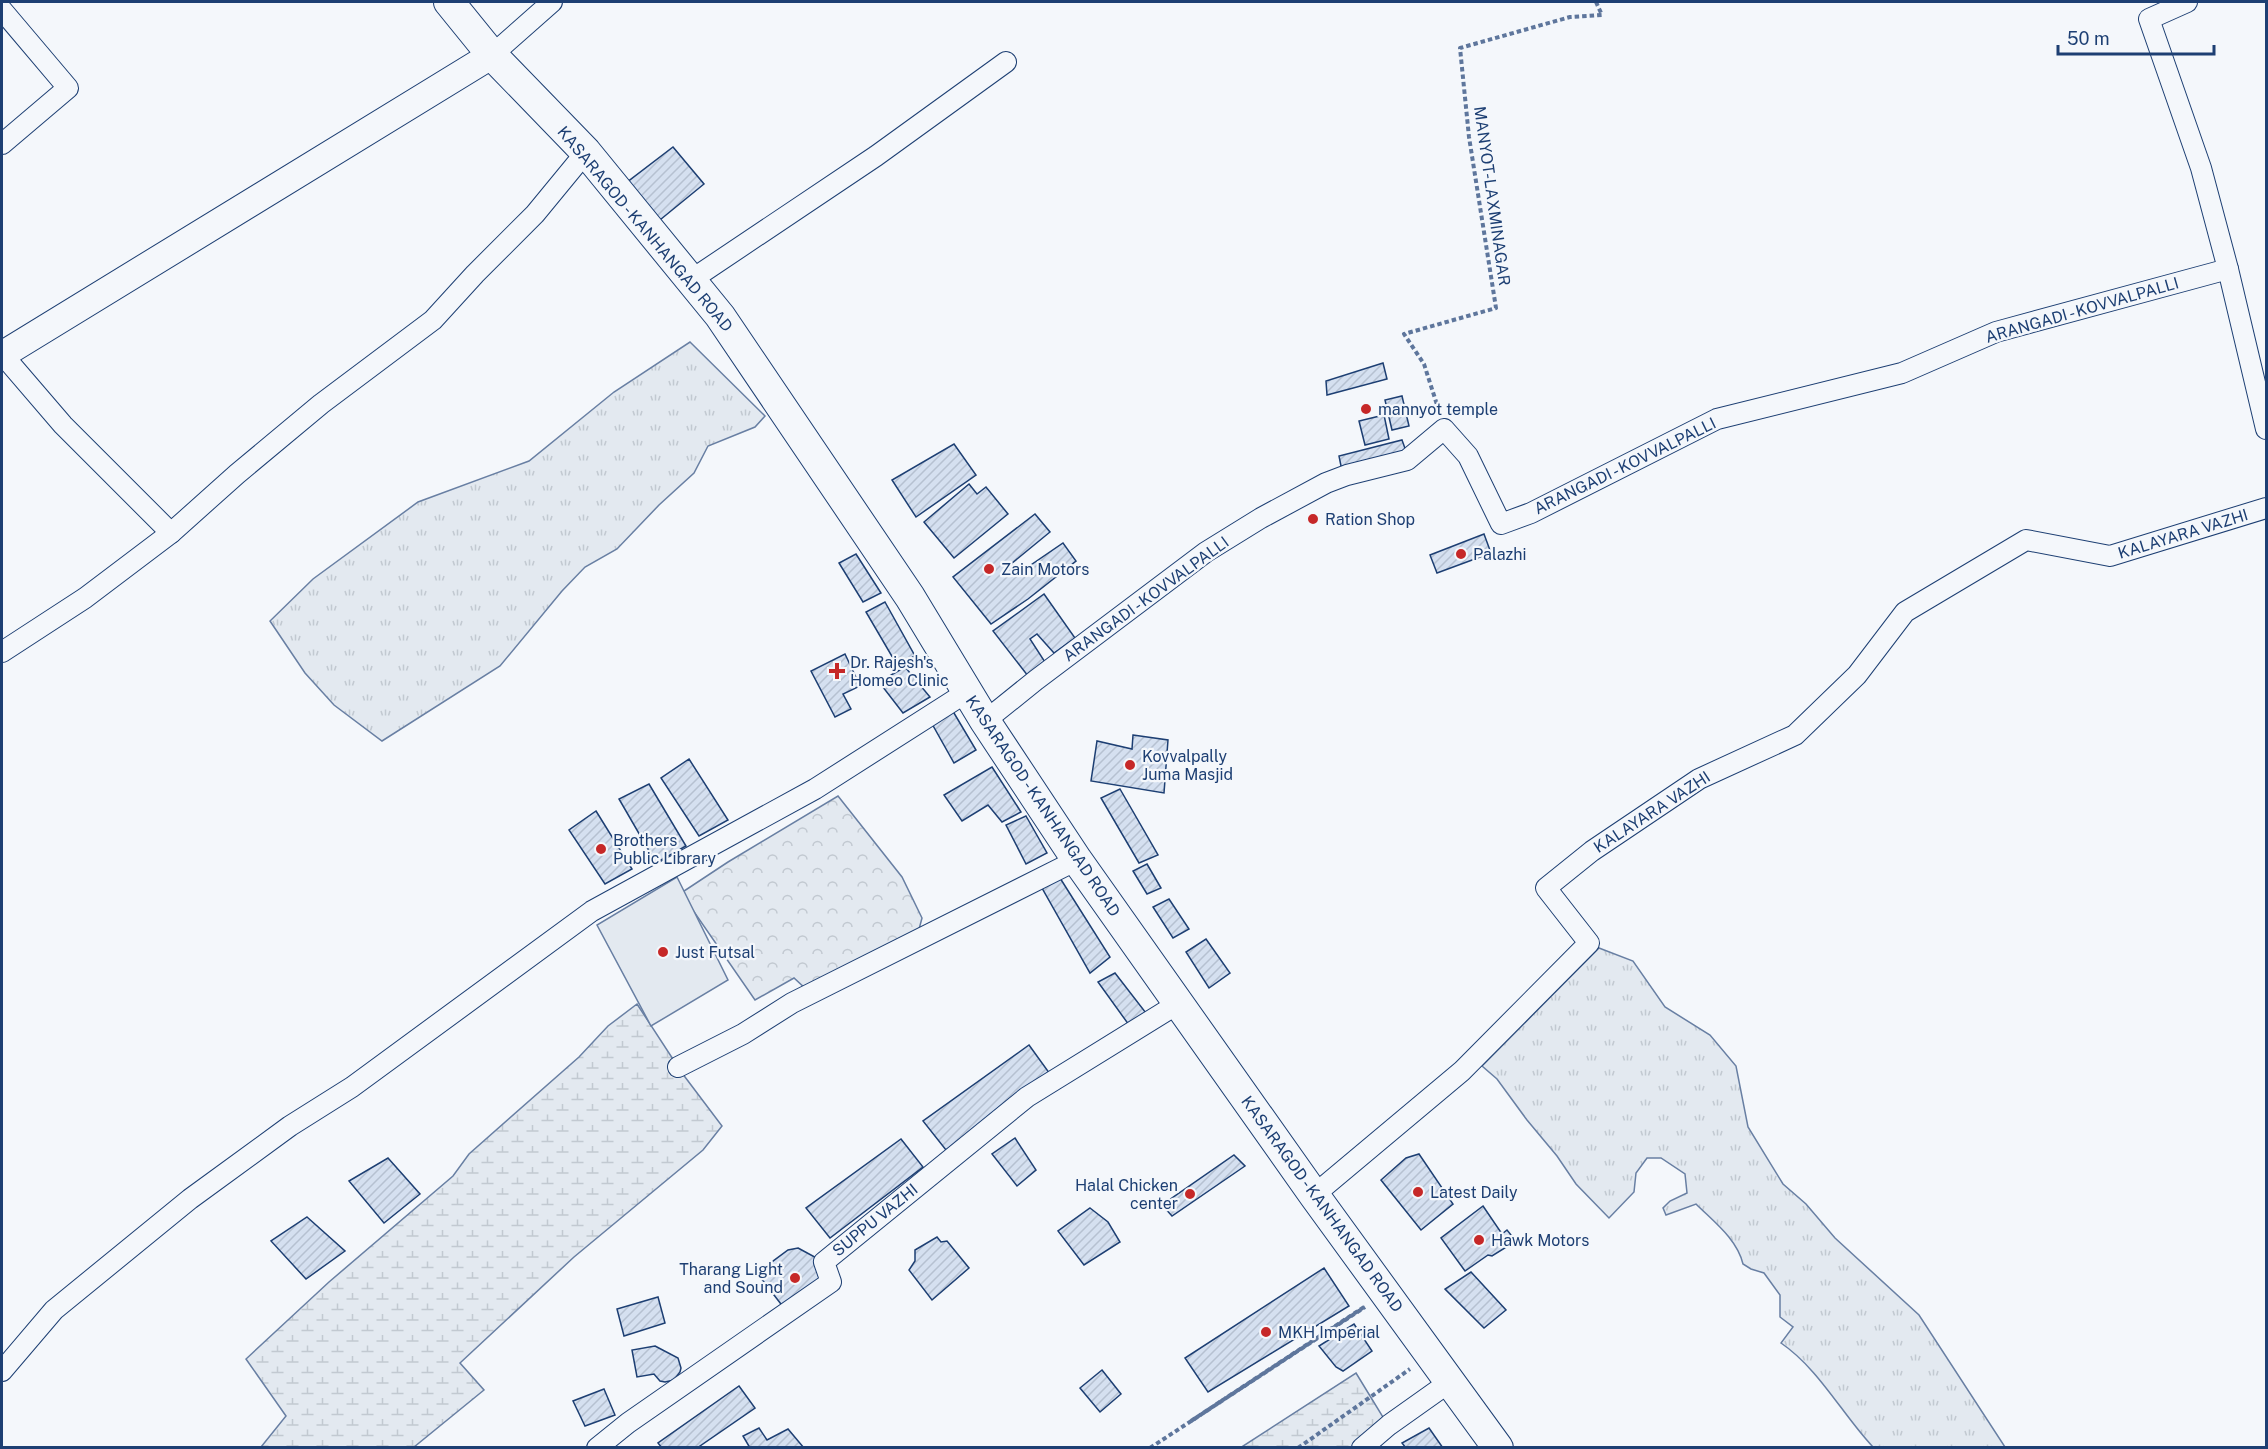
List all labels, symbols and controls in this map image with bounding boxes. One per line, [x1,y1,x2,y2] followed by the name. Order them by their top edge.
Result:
[2058,18,2214,56] scale bar
[2067,28,2110,49] text: 50 m
[1470,105,1514,287] street label: MANYOT-LAXMINAGAR
[553,122,737,336] street label: KASARAGOD - KANHANGAD ROAD
[1983,273,2181,347] street label: ARANGADI - KOVVALPALLI
[1378,400,1498,419] place label: mannyot temple
[1359,402,1373,416] marker: mannyot temple
[1531,414,1719,518] street label: ARANGADI - KOVVALPALLI
[2116,505,2250,563] street label: KALAYARA VAZHI
[1325,510,1415,529] place label: Ration Shop
[1306,512,1320,526] marker: Ration Shop
[1059,532,1233,666] street label: ARANGADI - KOVVALPALLI
[1473,545,1526,564] place label: Palazhi
[1454,547,1468,561] marker: Palazhi
[1001,560,1089,579] place label: Zain Motors
[982,562,996,576] marker: Zain Motors
[850,653,949,690] place label: Dr. Rajesh's Homeo Clinic
[828,662,846,680] marker: Dr. Rajesh's Homeo Clinic
[962,692,1124,920] street label: KASARAGOD - KANHANGAD ROAD
[1142,747,1233,784] place label: Kovvalpally Juma Masjid
[1123,758,1137,772] marker: Kovvalpally Juma Masjid
[1590,767,1714,857] street label: KALAYARA VAZHI
[613,831,716,868] place label: Brothers Public Library
[594,842,608,856] marker: Brothers Public Library
[675,943,755,962] place label: Just Futsal
[656,945,670,959] marker: Just Futsal
[1237,1092,1407,1316] street label: KASARAGOD - KANHANGAD ROAD
[1075,1176,1178,1213] place label: Halal Chicken center
[828,1180,922,1260] street label: SUPPU VAZHI
[1430,1183,1518,1202] place label: Latest Daily
[1411,1185,1425,1199] marker: Latest Daily
[1183,1187,1197,1201] marker: Halal Chicken center
[1491,1231,1589,1250] place label: Hawk Motors
[1472,1233,1486,1247] marker: Hawk Motors
[679,1260,783,1297] place label: Tharang Light and Sound
[788,1271,802,1285] marker: Tharang Light and Sound
[1278,1323,1380,1342] place label: MKH Imperial
[1259,1325,1273,1339] marker: MKH Imperial

